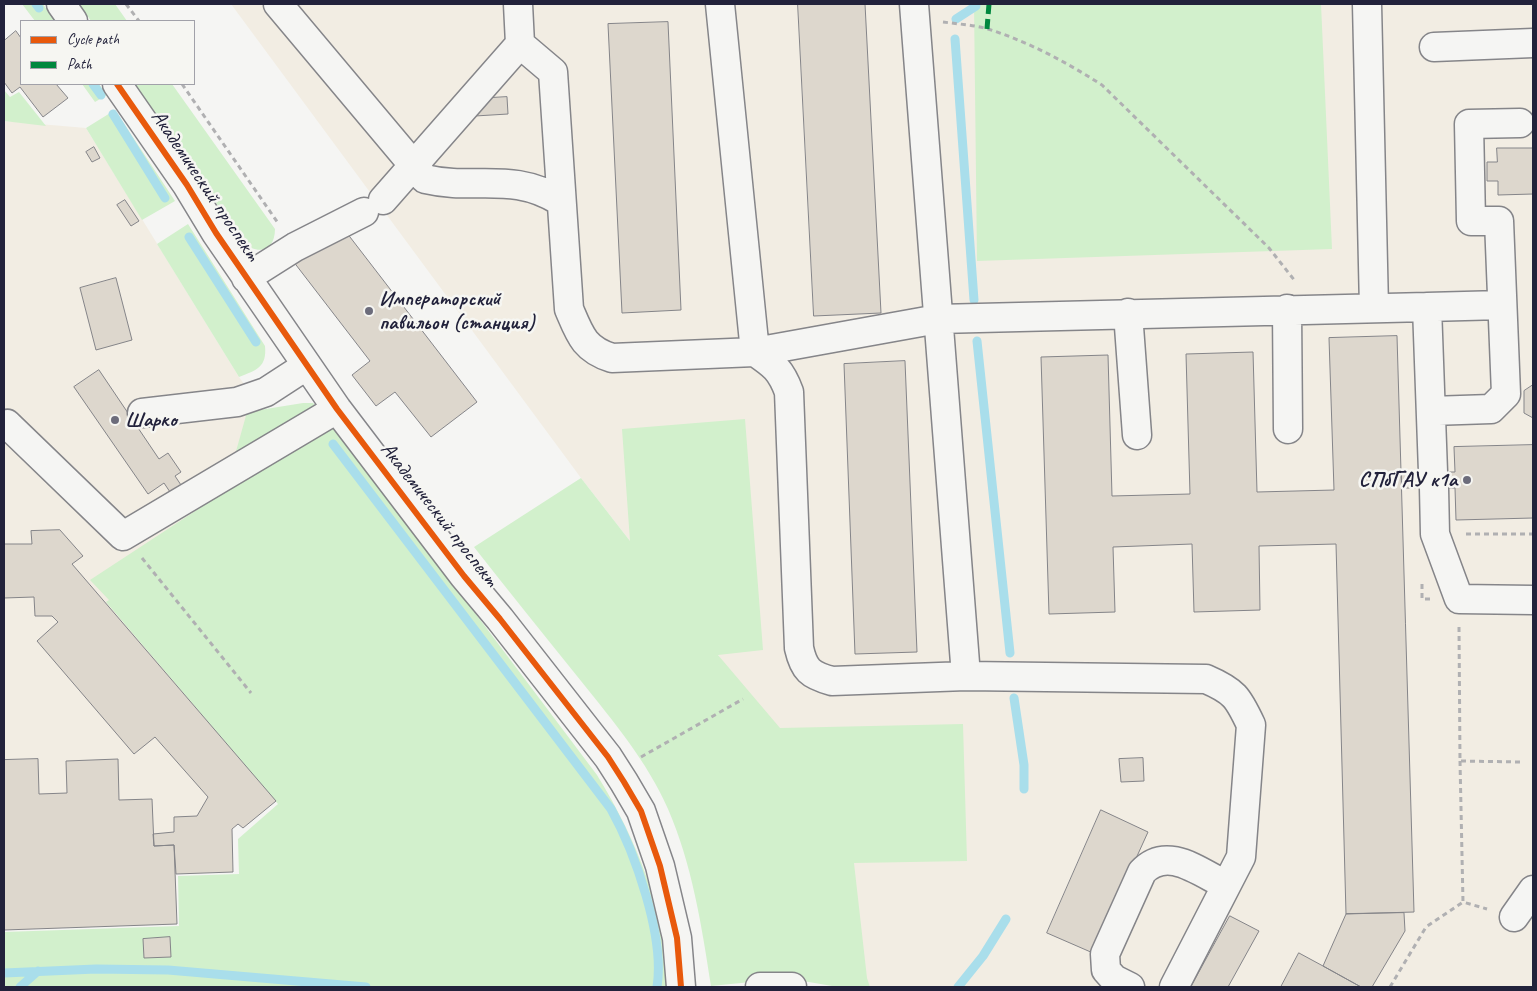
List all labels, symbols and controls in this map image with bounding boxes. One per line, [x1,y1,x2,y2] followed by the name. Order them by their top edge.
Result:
[20,20,195,85] legend
[67,30,119,49] text: Cycle path
[67,55,92,74] text: Path
[145,106,265,266] street label: Академический проспект
[379,286,534,336] place label: Императорский павильон (станция)
[363,305,375,317] marker: Императорский павильон (станция)
[125,407,177,433] place label: Шарко
[109,414,121,426] marker: Шарко
[375,438,503,592] street label: Академический проспект
[1359,467,1457,493] place label: СПбГАУ к1а
[1461,474,1473,486] marker: СПбГАУ к1а

